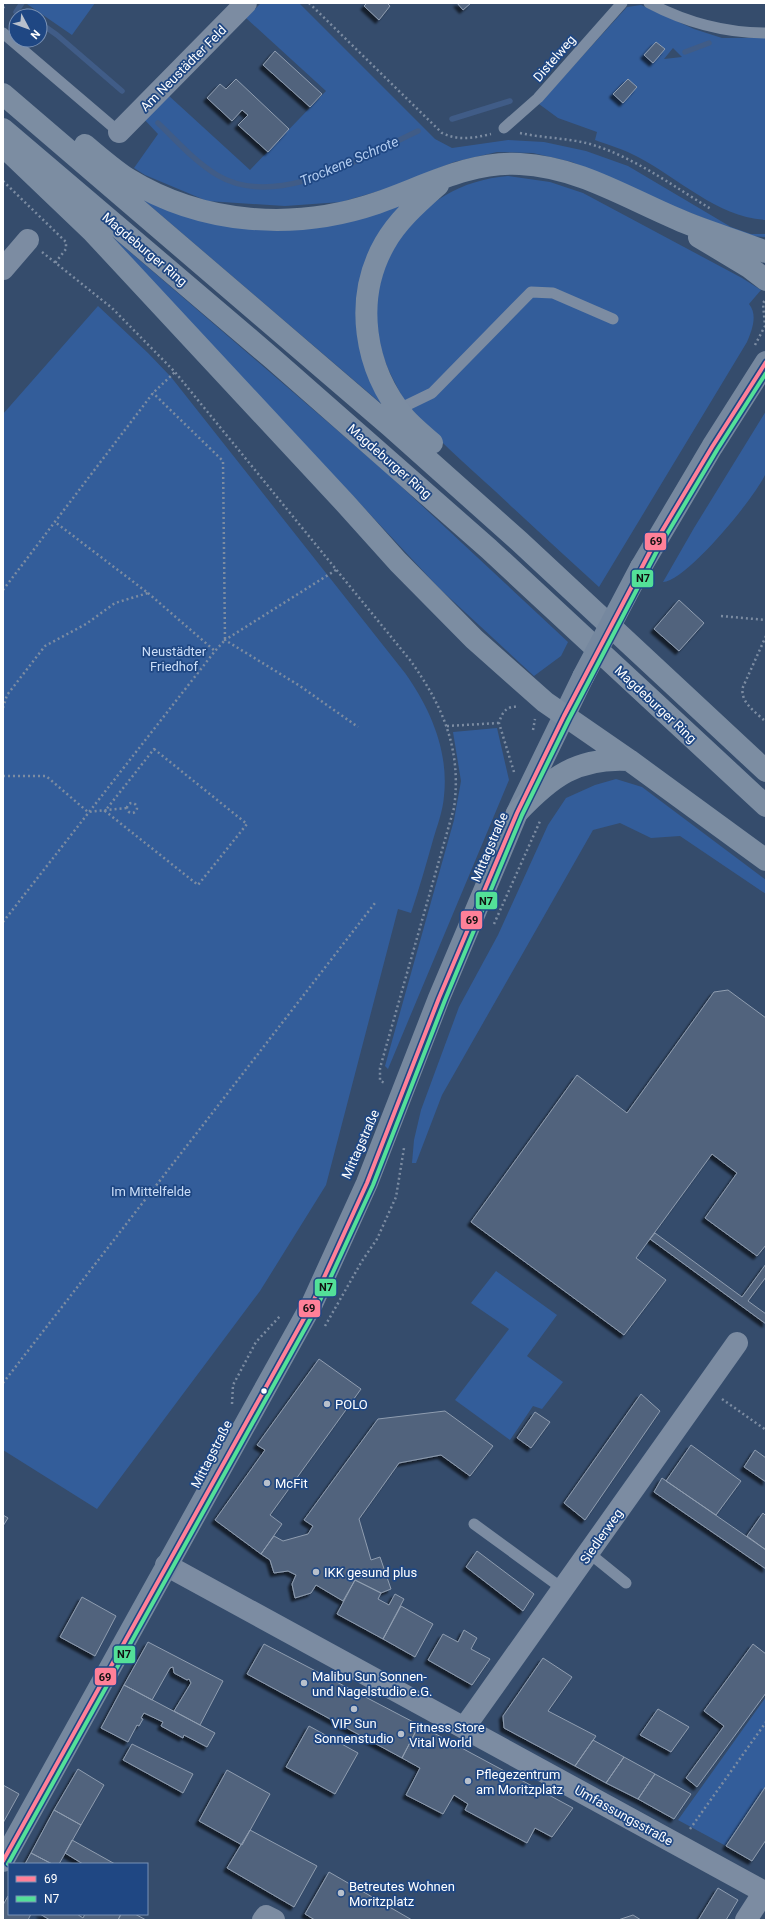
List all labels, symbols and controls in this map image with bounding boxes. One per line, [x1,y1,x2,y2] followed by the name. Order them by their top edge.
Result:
[8,8,48,48] north arrow
[137,22,229,114] street label: Am Neustädter Feld
[28,27,43,42] text: N
[530,32,579,85] street label: Distelweg
[297,133,401,189] water label: Trockene Schrote
[99,210,190,289] street label: Magdeburger Ring
[345,421,435,502] street label: Magdeburger Ring
[644,532,667,551] line badge: 69
[650,535,662,548] text: 69
[631,569,654,588] line badge: N7
[636,572,650,585] text: N7
[142,644,207,674] park label: Neustädter Friedhof
[612,663,700,746] street label: Magdeburger Ring
[468,810,511,884] street label: Mittagstraße
[475,891,498,910] line badge: N7
[479,895,493,908] text: N7
[460,910,483,930] line badge: 69
[466,914,478,927] text: 69
[339,1107,382,1181] street label: Mittagstraße
[111,1184,191,1199] park label: Im Mittelfelde
[314,1278,337,1297] line badge: N7
[319,1281,333,1294] text: N7
[298,1299,321,1318] line badge: 69
[303,1302,315,1315] text: 69
[259,1386,269,1396] unlabelled marker
[335,1397,368,1412] place label: POLO
[322,1399,332,1409] marker: POLO
[188,1418,235,1491] street label: Mittagstraße
[275,1476,308,1491] place label: McFit
[262,1478,272,1488] marker: McFit
[577,1506,626,1567] street label: Siedlerweg
[324,1565,418,1580] place label: IKK gesund plus
[311,1567,321,1577] marker: IKK gesund plus
[113,1645,136,1664] line badge: N7
[117,1648,131,1661] text: N7
[94,1667,117,1686] line badge: 69
[312,1669,432,1699] place label: Malibu Sun Sonnen- und Nagelstudio e.G.
[99,1671,111,1684] text: 69
[299,1678,309,1688] marker: Malibu Sun Sonnen- und Nagelstudio e.G.
[349,1704,359,1714] marker: VIP Sun Sonnenstudio
[314,1716,394,1746] place label: VIP Sun Sonnenstudio
[409,1720,485,1750] place label: Fitness Store Vital World
[396,1729,406,1739] marker: Fitness Store Vital World
[476,1767,564,1797] place label: Pflegezentrum am Moritzplatz
[463,1776,473,1786] marker: Pflegezentrum am Moritzplatz
[572,1782,676,1849] street label: Umfassungsstraße
[8,1863,148,1915] legend
[44,1872,58,1886] text: 69
[349,1879,455,1909] place label: Betreutes Wohnen Moritzplatz
[336,1888,346,1898] marker: Betreutes Wohnen Moritzplatz
[44,1892,60,1906] text: N7

